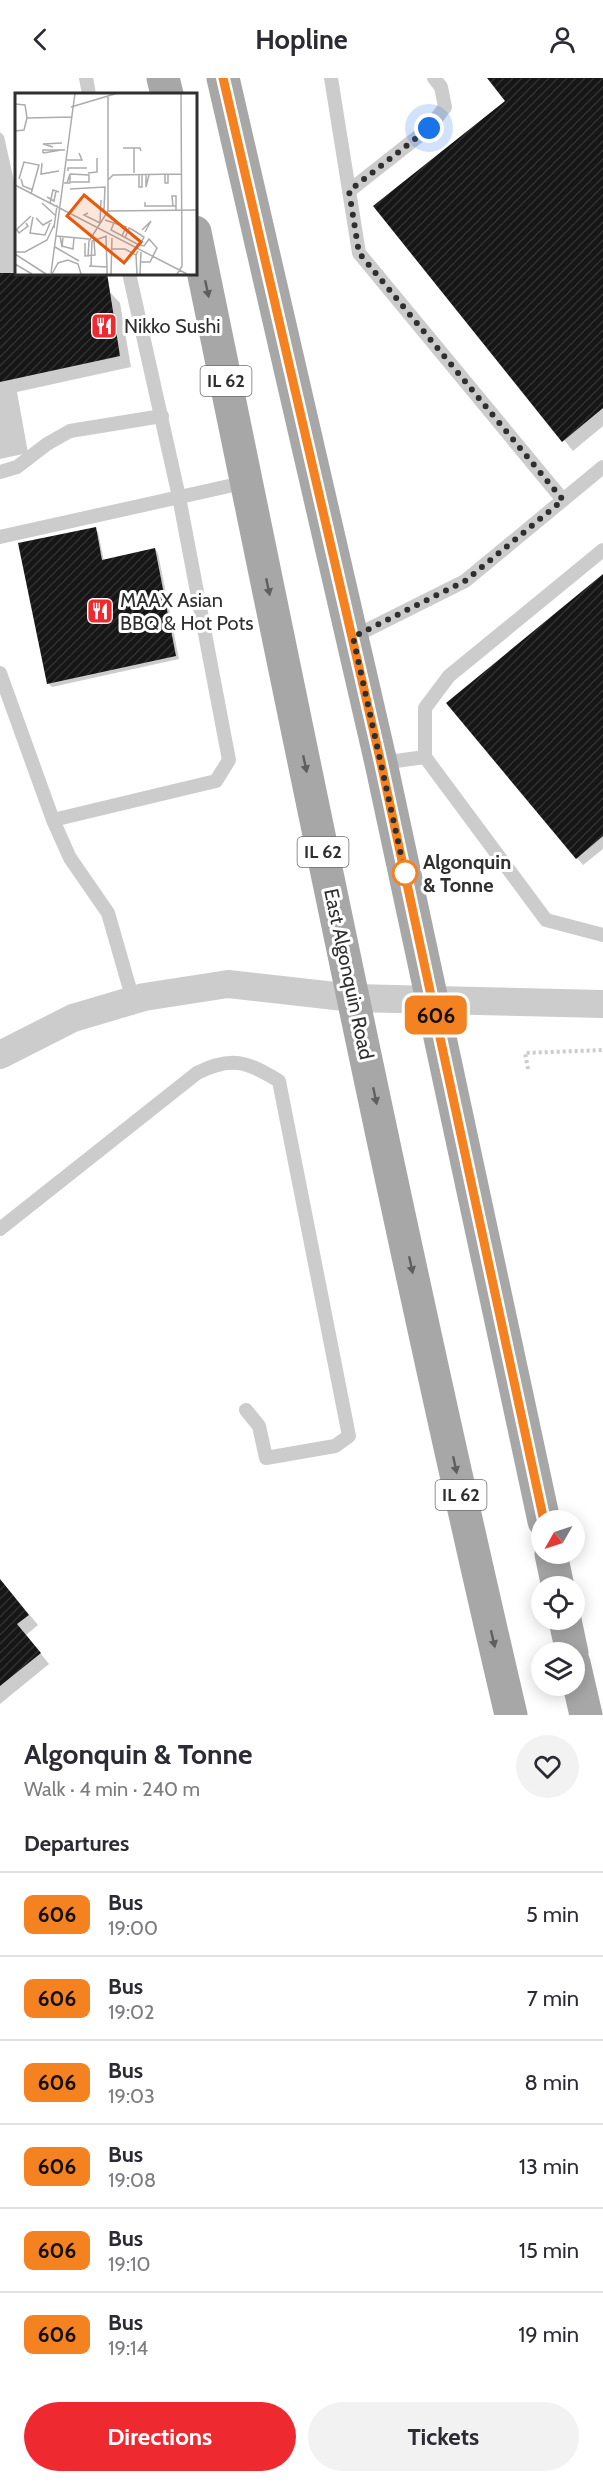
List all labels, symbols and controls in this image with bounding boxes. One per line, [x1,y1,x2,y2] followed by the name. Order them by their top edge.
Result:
[24,23,57,56] icon: back
[255,23,348,56] text: Hopline
[546,23,579,56] icon: person
[15,93,196,274] inset map
[414,113,444,143] your location
[203,280,212,299] one-way arrow
[89,311,119,341] restaurant icon: Nikko Sushi
[124,314,221,338] place label: Nikko Sushi
[200,366,252,396] road number: IL 62
[264,577,273,596] one-way arrow
[120,588,254,635] place label: MAAX Asian BBQ & Hot Pots
[85,596,115,626] restaurant icon: MAAX Asian BBQ & Hot Pots
[301,755,310,774] one-way arrow
[298,837,348,867] road number: IL 62
[423,850,511,897] place label: Algonquin & Tonne
[392,860,418,886] marker: Algonquin & Tonne
[319,886,379,1062] street label: East Algonquin Road
[402,996,470,1034] line badge: 606
[417,1003,455,1028] text: 606
[370,1087,380,1105] one-way arrow
[407,1256,417,1275] one-way arrow
[451,1456,460,1475] one-way arrow
[436,1480,486,1510] road number: IL 62
[531,1510,585,1564] north arrow
[531,1510,585,1696] map controls
[531,1576,585,1630] button: locate
[489,1630,499,1648] one-way arrow
[531,1642,585,1696] button: layers
[516,1735,579,1798] button: heart
[24,1737,252,1771] text: Algonquin & Tonne
[24,1777,200,1801] text: Walk · 4 min · 240 m
[24,1830,129,1857] text: Departures
[108,1889,143,1916] text: Bus
[526,1901,579,1928] text: 5 min
[38,1902,76,1927] text: 606
[108,1916,158,1940] text: 19:00
[108,1973,143,2000] text: Bus
[527,1985,579,2012] text: 7 min
[38,1986,76,2011] text: 606
[108,2000,154,2024] text: 19:02
[108,2057,143,2084] text: Bus
[524,2069,579,2096] text: 8 min
[38,2070,76,2095] text: 606
[108,2084,155,2108] text: 19:03
[108,2141,143,2168] text: Bus
[519,2153,579,2180] text: 13 min
[38,2154,76,2179] text: 606
[108,2168,156,2192] text: 19:08
[108,2225,143,2252] text: Bus
[519,2237,579,2264] text: 15 min
[38,2238,76,2263] text: 606
[108,2252,151,2276] text: 19:10
[108,2309,143,2336] text: Bus
[518,2321,579,2348] text: 19 min
[38,2322,76,2347] text: 606
[108,2336,148,2360] text: 19:14
[24,2402,296,2471] button: Directions
[308,2402,579,2471] button: Tickets

